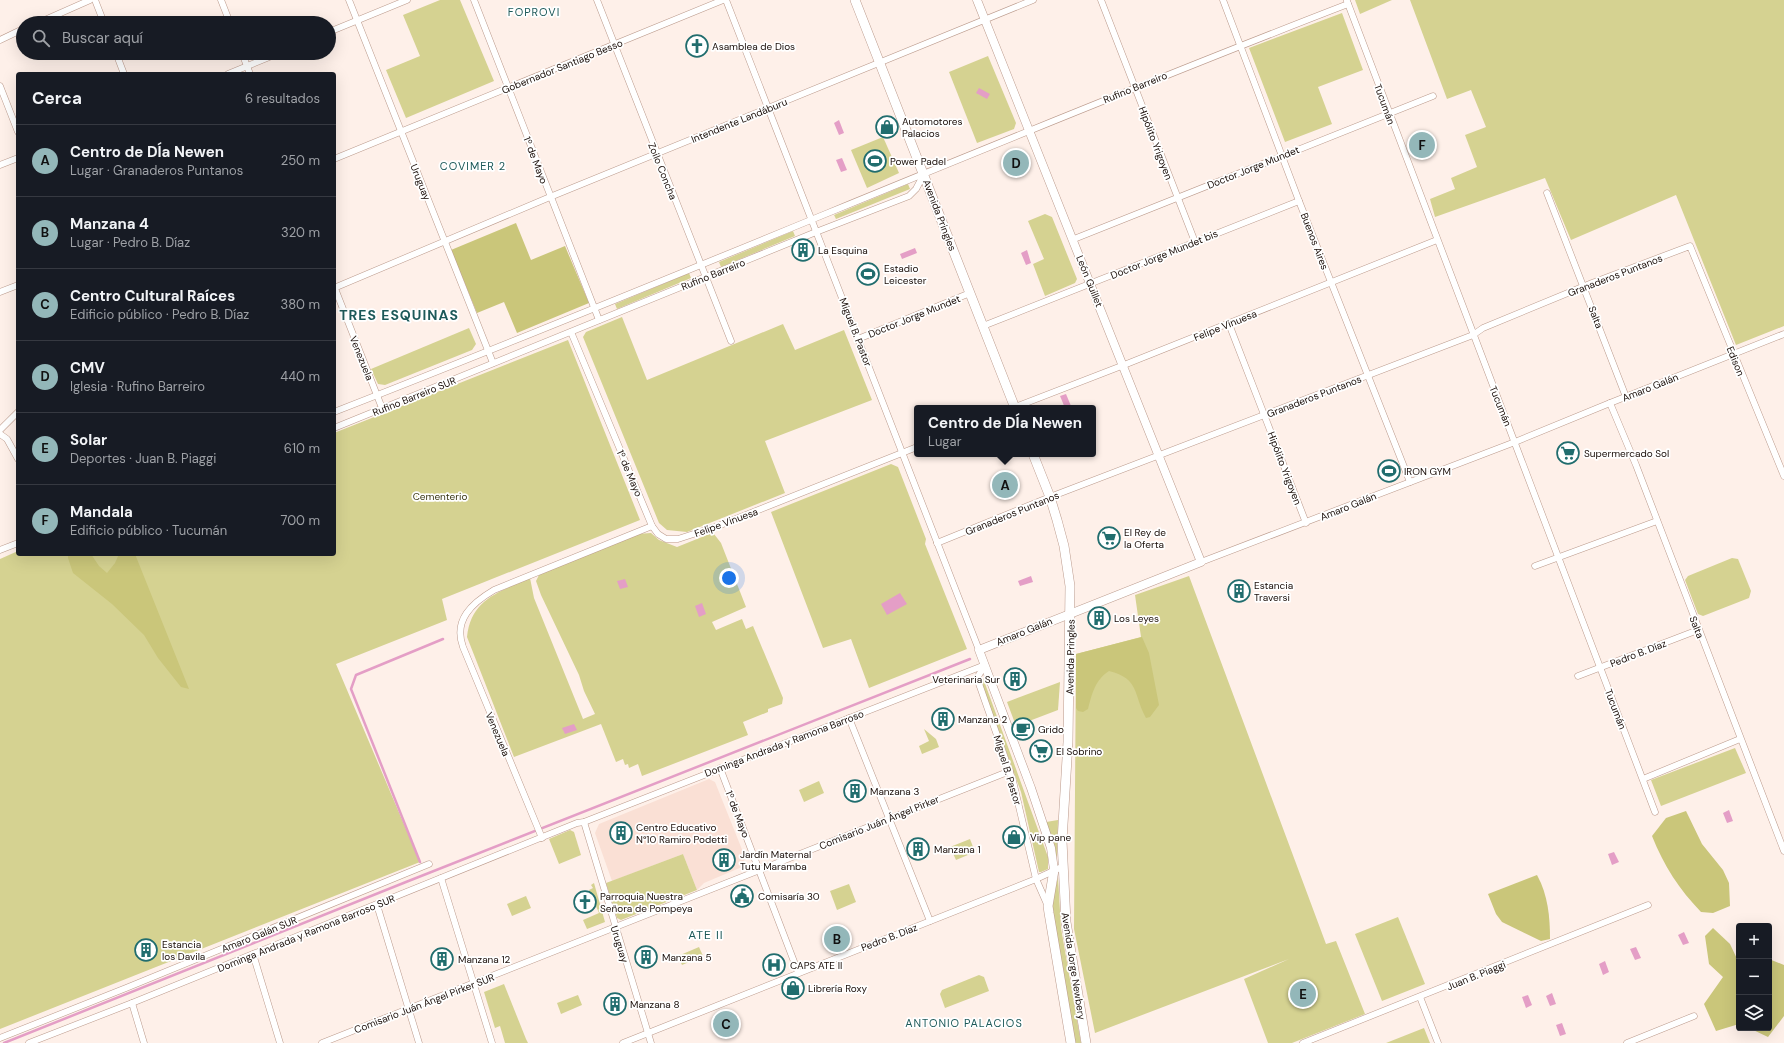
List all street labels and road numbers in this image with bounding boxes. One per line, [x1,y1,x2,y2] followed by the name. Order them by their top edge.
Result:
[500,36,625,97] street label: Gobernador Santiago Besso
[1101,69,1169,106] street label: Rufino Barreiro
[1371,82,1398,127] street label: Tucumán
[689,95,789,146] street label: Intendente Landáburu
[1136,105,1176,182] street label: Hipólito Yrigoyen
[521,135,551,186] street label: 1º de Mayo
[645,141,680,202] street label: Zoilo Concha
[1205,143,1301,192] street label: Doctor Jorge Mundet
[407,162,434,203] street label: Uruguay
[920,178,959,253] street label: Avenida Pringles
[1298,211,1331,272] street label: Buenos Aires
[1109,227,1220,282] street label: Doctor Jorge Mundet bis
[1566,251,1664,300] street label: Granaderos Puntanos
[1073,253,1106,309] street label: León Guillet
[679,256,747,293] street label: Rufino Barreiro
[866,292,962,341] street label: Doctor Jorge Mundet
[836,296,875,369] street label: Miguel B. Pastor
[1585,304,1606,330] street label: Salta
[1192,307,1259,344] street label: Felipe Vinuesa
[347,334,376,382] street label: Venezuela
[1724,344,1747,378] street label: Edison
[1620,370,1680,405] street label: Amaro Galán
[1265,372,1363,421] street label: Granaderos Puntanos
[371,374,458,419] street label: Rufino Barreiro SUR
[1487,384,1515,429] street label: Tucumán
[1265,430,1305,507] street label: Hipólito Yrigoyen
[614,448,645,499] street label: 1º de Mayo
[963,489,1061,538] street label: Granaderos Puntanos
[1318,489,1378,524] street label: Amaro Galán
[693,505,760,540] street label: Felipe Vinuesa
[994,614,1054,649] street label: Amaro Galán
[1686,614,1707,640] street label: Salta
[1063,619,1078,695] street label: Avenida Pringles
[1608,637,1669,670] street label: Pedro B. Díaz
[1602,687,1629,732] street label: Tucumán
[703,707,866,780] street label: Dominga Andrada y Ramona Barroso
[482,710,513,758] street label: Venezuela
[991,734,1024,807] street label: Miguel B. Pastor
[723,789,753,840] street label: 1º de Mayo
[817,792,941,853] street label: Comisario Juán Ángel Pirker
[216,892,397,975] street label: Dominga Andrada y Ramona Barroso SUR
[1059,911,1089,1021] street label: Avenida Jorge Newbery
[219,913,299,956] street label: Amaro Galán SUR
[859,921,920,954] street label: Pedro B. Díaz
[608,924,631,965] street label: Uruguay
[1445,958,1508,993] street label: Juan B. Piaggi
[352,971,496,1036] street label: Comisario Juán Ángel Pirker SUR

